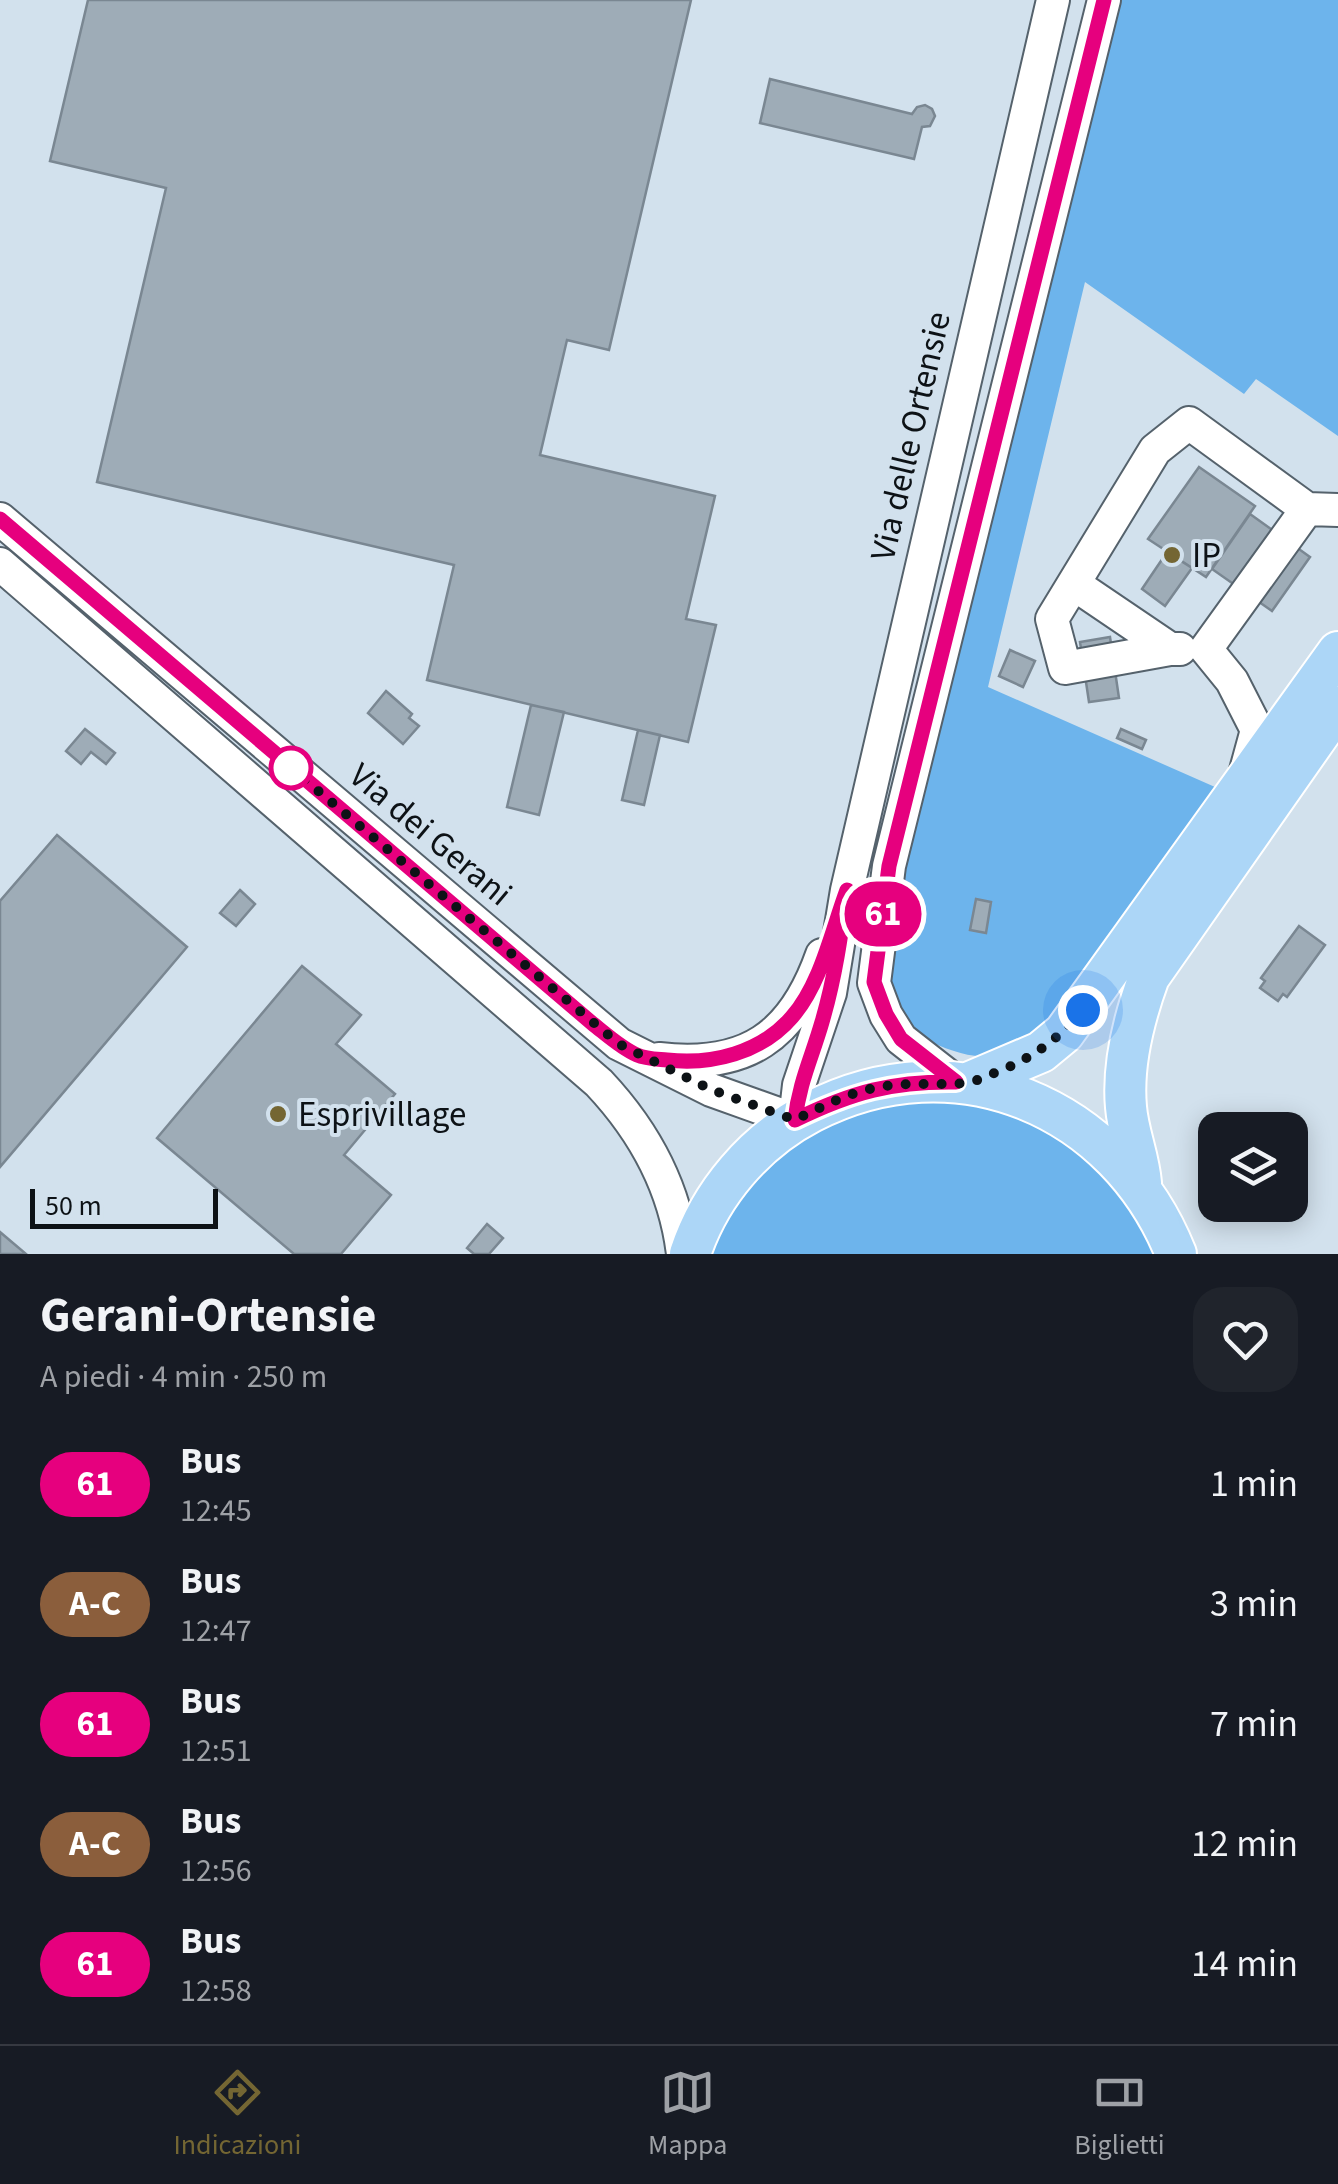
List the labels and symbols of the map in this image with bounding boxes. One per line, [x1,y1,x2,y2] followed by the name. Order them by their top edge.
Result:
[858,307,964,566] street label: Via delle Ortensie
[1192,531,1221,581] place label: IP
[1161,544,1183,566] marker: IP
[270,747,312,789] unlabelled marker
[338,752,523,918] street label: Via dei Gerani
[838,882,928,946] line badge: 61
[1058,985,1108,1035] your location
[298,1090,466,1140] place label: Esprivillage
[267,1103,289,1125] marker: Esprivillage
[30,1184,218,1228] scale bar

